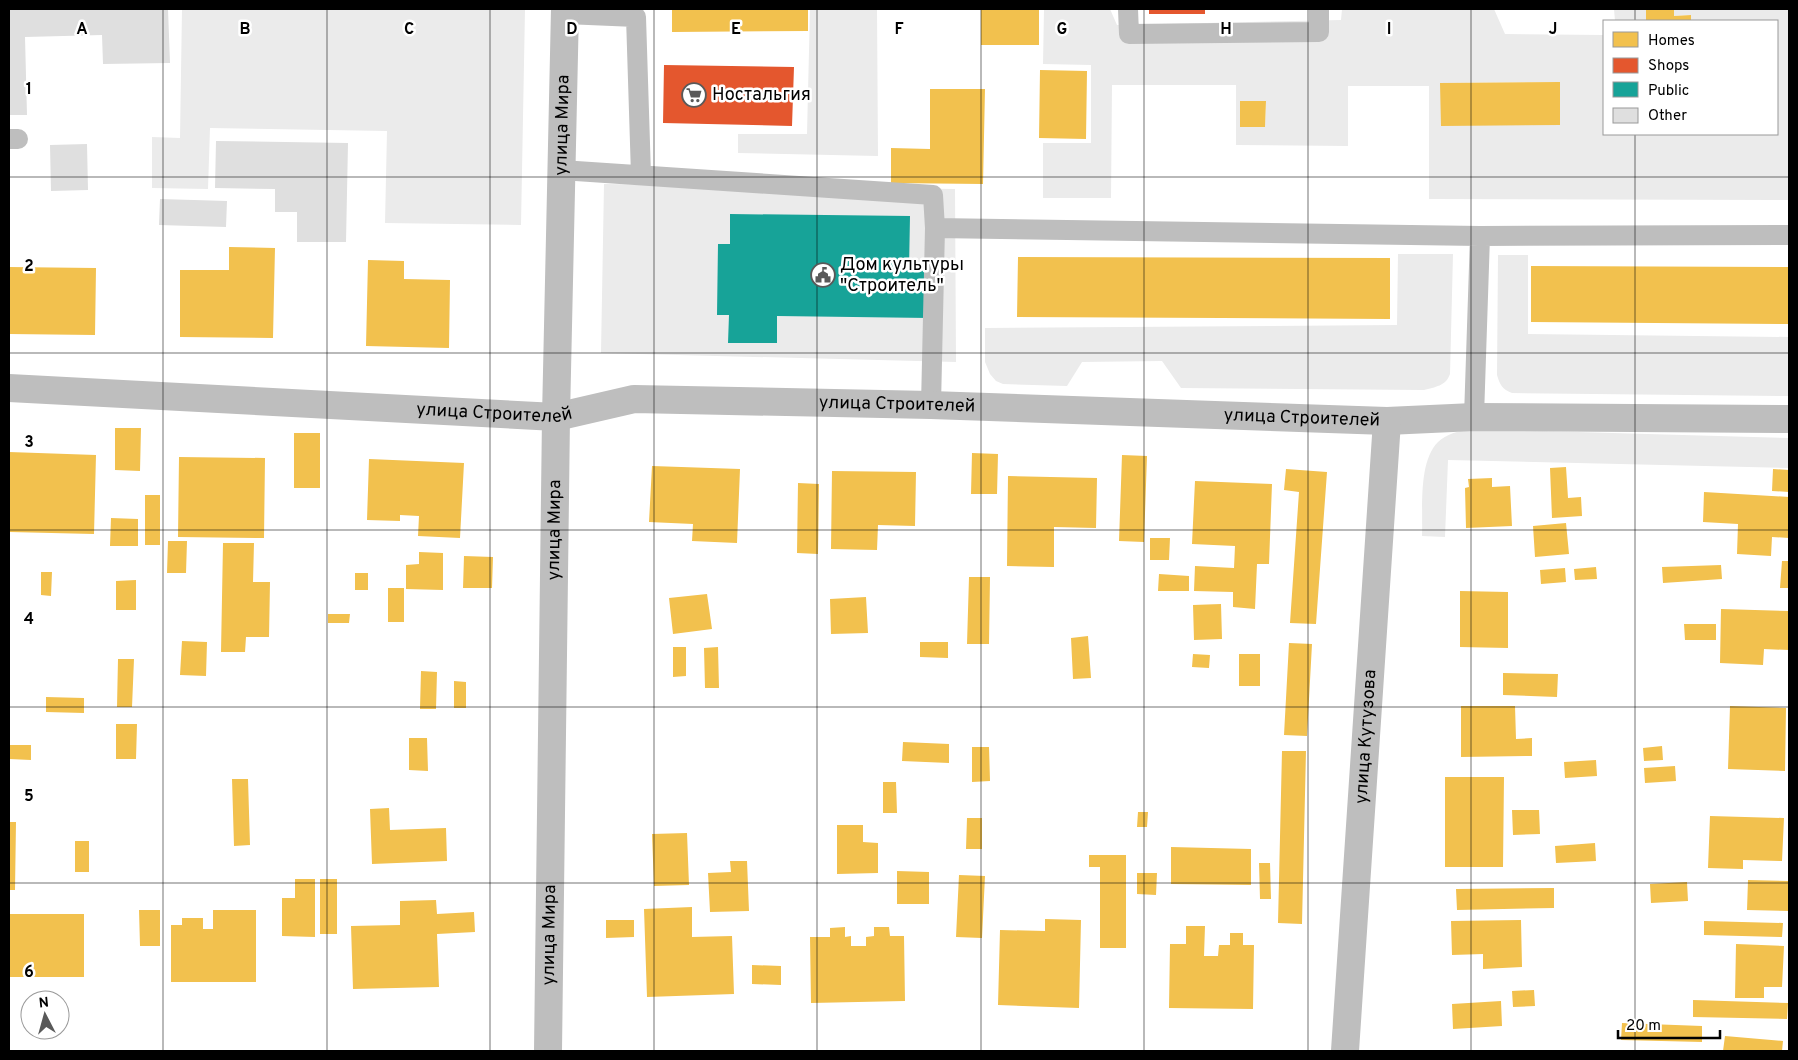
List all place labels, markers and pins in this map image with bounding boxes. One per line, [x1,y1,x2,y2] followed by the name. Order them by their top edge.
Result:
[681,82,707,108] supermarket icon: Ностальгия
[712,84,811,107] place label: Ностальгия
[840,254,964,298] place label: Дом культуры "Строитель"
[810,262,836,288] public building icon: Дом культуры "Строитель"

